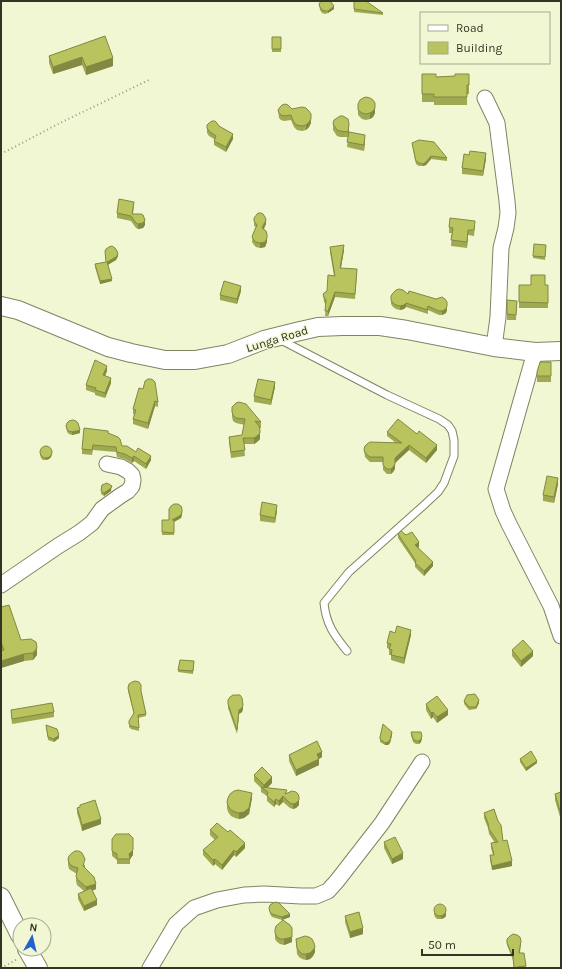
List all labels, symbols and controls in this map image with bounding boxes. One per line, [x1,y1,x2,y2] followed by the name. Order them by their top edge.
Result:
[420,12,550,64] legend
[456,21,484,35] text: Road
[456,41,503,55] text: Building
[244,323,310,355] street label: Lunga Road
[12,917,52,957] north arrow
[29,921,38,935] text: N
[422,931,513,957] scale bar
[428,938,456,952] text: 50 m

